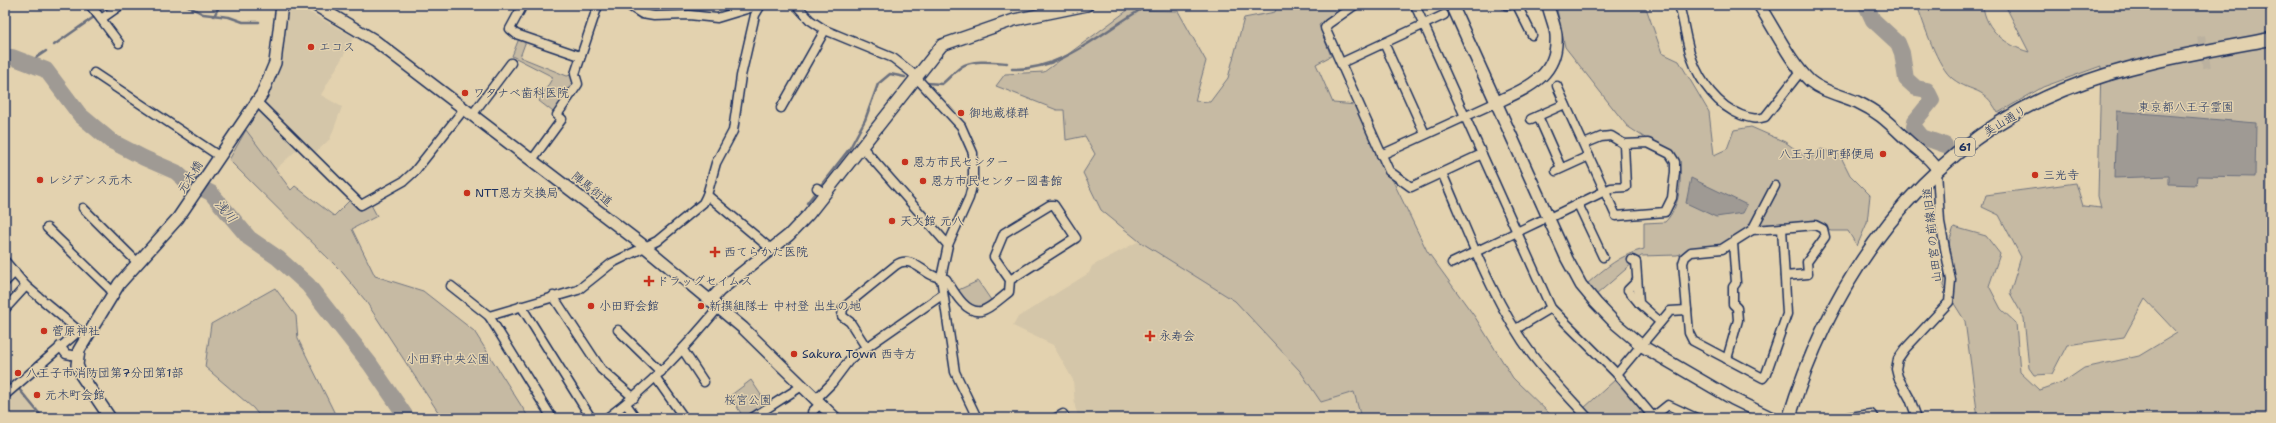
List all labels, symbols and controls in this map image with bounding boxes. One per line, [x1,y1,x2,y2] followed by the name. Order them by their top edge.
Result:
[319,39,355,55] place label: エコス
[306,42,316,52] marker: エコス
[473,85,569,101] place label: ワタナベ歯科医院
[460,88,470,98] marker: ワタナベ歯科医院
[2138,99,2234,115] park label: 東京都八王子霊園
[1980,102,2030,140] street label: 美山通り
[969,105,1029,121] place label: 御地蔵様群
[956,108,966,118] marker: 御地蔵様群
[1955,138,1975,156] road number: 61
[1779,146,1875,162] place label: 八王子川町郵便局
[1878,149,1888,159] marker: 八王子川町郵便局
[913,154,1009,170] place label: 恩方市民センター
[900,157,910,167] marker: 恩方市民センター
[173,158,207,196] street label: 元木橋
[2043,167,2079,183] place label: 三光寺
[568,168,616,210] street label: 陣馬街道
[2030,170,2040,180] marker: 三光寺
[48,172,132,188] place label: レジデンス元木
[931,173,1063,189] place label: 恩方市民センター図書館
[35,175,45,185] marker: レジデンス元木
[918,176,928,186] marker: 恩方市民センター図書館
[475,185,559,201] place label: NTT恩方交換局
[1919,186,1945,284] street label: 山田宮の前線旧道
[462,188,472,198] marker: NTT恩方交換局
[211,196,241,226] water label: 浅川
[900,213,964,229] place label: 天文館 元八
[887,216,897,226] marker: 天文館 元八
[724,244,808,260] place label: 西てらかた医院
[709,246,721,258] marker: 西てらかた医院
[657,273,753,289] place label: ドラッグセイムス
[644,276,654,286] marker: ドラッグセイムス
[599,298,659,314] place label: 小田野会館
[709,298,861,314] place label: 新撰組隊士 中村登 出生の地
[586,301,596,311] marker: 小田野会館
[696,301,706,311] marker: 新撰組隊士 中村登 出生の地
[52,323,100,339] place label: 菅原神社
[39,326,49,336] marker: 菅原神社
[1159,328,1195,344] place label: 永寿会
[1144,330,1156,342] marker: 永寿会
[802,346,917,362] place label: Sakura Town 西寺方
[789,349,799,359] marker: Sakura Town 西寺方
[406,351,490,367] park label: 小田野中央公園
[26,365,183,381] place label: 八王子市消防団第7分団第1部
[13,368,23,378] marker: 八王子市消防団第7分団第1部
[45,387,105,403] place label: 元木町会館
[32,390,42,400] marker: 元木町会館
[724,392,772,408] park label: 桜宮公園

